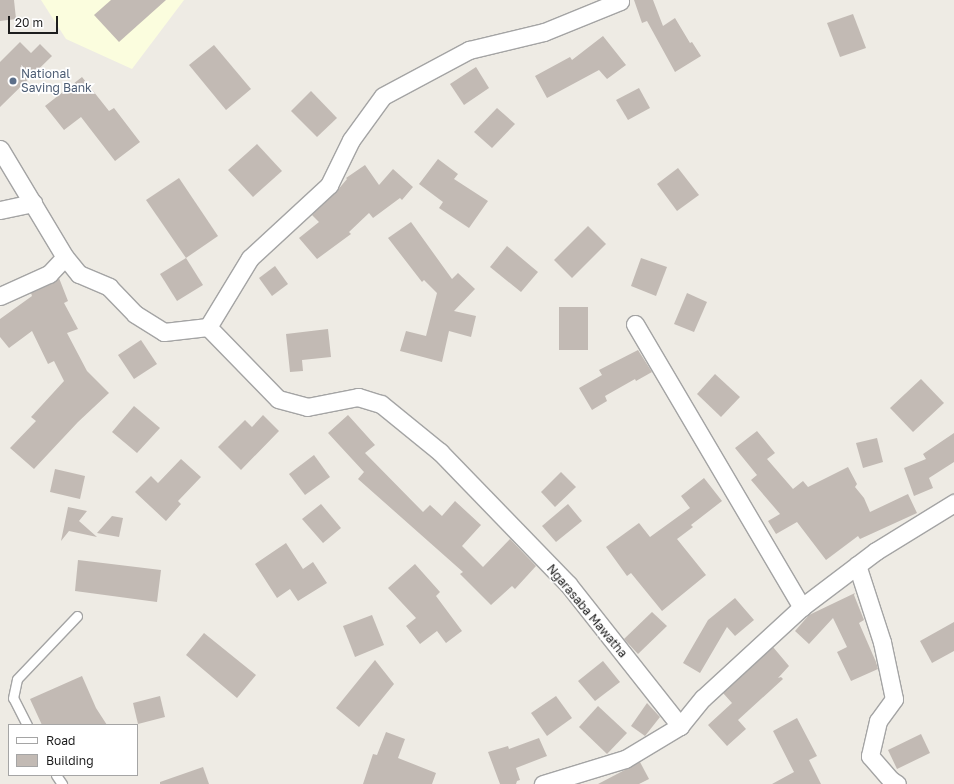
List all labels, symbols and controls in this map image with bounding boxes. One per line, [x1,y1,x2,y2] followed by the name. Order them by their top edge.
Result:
[10,8,60,34] scale bar
[15,15,43,30] text: 20 m
[21,67,92,95] place label: National Saving Bank
[8,76,18,86] marker: National Saving Bank
[544,562,630,660] street label: Ngarasaba Mawatha
[8,724,138,776] legend
[46,733,75,748] text: Road
[46,753,94,768] text: Building

